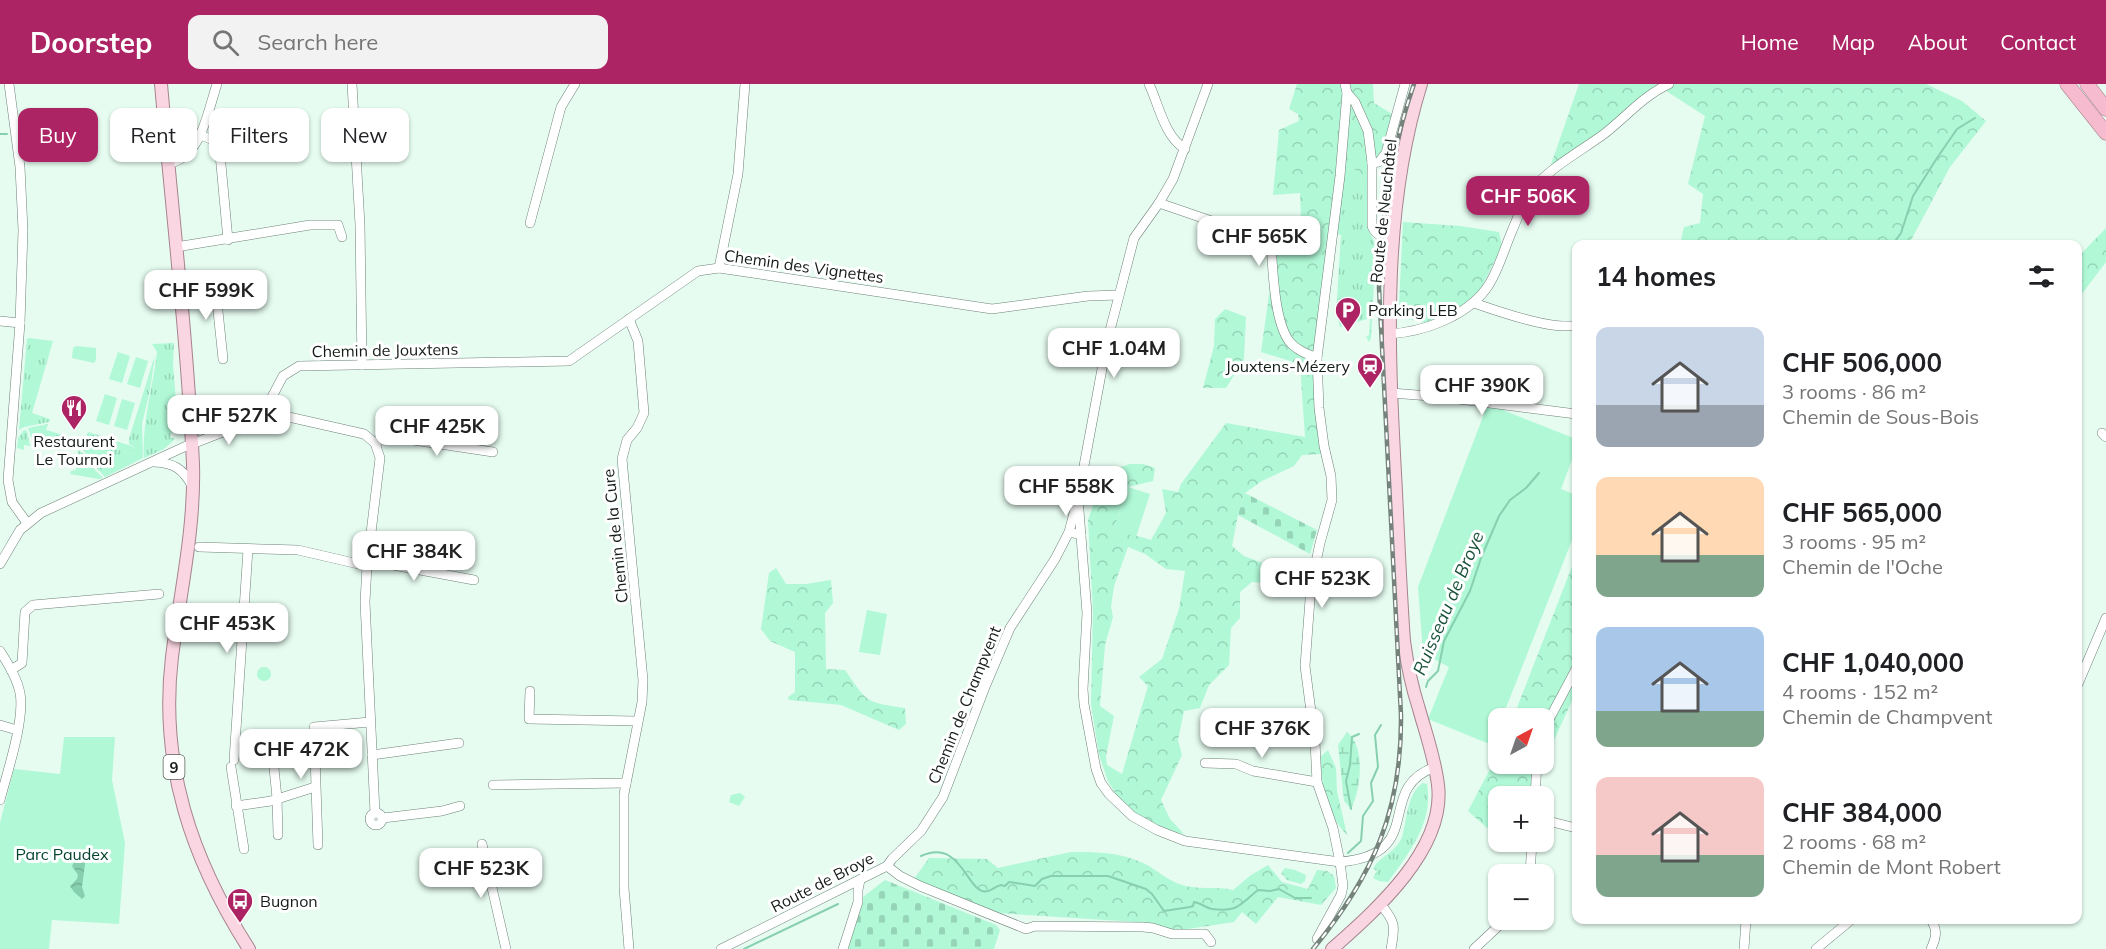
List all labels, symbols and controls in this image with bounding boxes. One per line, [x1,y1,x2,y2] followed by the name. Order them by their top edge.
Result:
[188,15,608,69] search box
[30,25,152,60] text: Doorstep
[209,26,242,59] icon: search
[257,28,378,56] text: Search here
[1741,29,1799,55] text: Home
[1832,29,1875,55] text: Map
[1908,29,1967,55] text: About
[2000,29,2076,55] text: Contact
[18,108,98,162] chip: Buy
[110,108,197,162] chip: Rent
[209,108,309,162] chip: Filters
[321,108,409,162] chip: New
[1365,138,1401,284] street label: Route de Neuchâtel
[1466,176,1590,227] pin: CHF 506K
[1480,183,1576,208] text: CHF 506K
[1197,216,1321,267] pin: CHF 565K
[1211,223,1307,248] text: CHF 565K
[723,245,885,287] street label: Chemin des Vignettes
[1596,260,1716,293] text: 14 homes
[2025,260,2058,293] icon: filters
[144,270,268,321] pin: CHF 599K
[158,277,254,302] text: CHF 599K
[1333,295,1363,333] parking icon: Parking LEB
[1368,300,1458,320] place label: Parking LEB
[1045,328,1183,379] pin: CHF 1.04M
[1062,335,1166,360] text: CHF 1.04M
[312,339,459,361] street label: Chemin de Jouxtens
[1782,346,1942,379] text: CHF 506,000
[1355,351,1385,389] station icon: Jouxtens-Mézery
[1644,351,1716,423] icon: home
[1225,356,1350,376] place label: Jouxtens-Mézery
[1420,365,1544,416] pin: CHF 390K
[1434,372,1530,397] text: CHF 390K
[1782,379,1926,404] text: 3 rooms · 86 m²
[59,393,89,431] restaurant icon: Restaurent Le Tournoi
[167,395,291,446] pin: CHF 527K
[181,402,277,427] text: CHF 527K
[1782,404,1979,429] text: Chemin de Sous-Bois
[375,406,499,457] pin: CHF 425K
[389,413,485,438] text: CHF 425K
[33,431,115,469] place label: Restaurent Le Tournoi
[1004,466,1128,517] pin: CHF 558K
[598,468,632,604] street label: Chemin de la Cure
[1018,473,1114,498] text: CHF 558K
[1782,496,1942,529] text: CHF 565,000
[1644,501,1716,573] icon: home
[1407,527,1489,678] water label: Ruisseau de Broye
[1782,529,1926,554] text: 3 rooms · 95 m²
[352,531,476,582] pin: CHF 384K
[366,538,462,563] text: CHF 384K
[1782,554,1943,579] text: Chemin de l'Oche
[1260,558,1384,609] pin: CHF 523K
[1274,565,1370,590] text: CHF 523K
[165,603,289,654] pin: CHF 453K
[179,610,275,635] text: CHF 453K
[923,623,1005,787] street label: Chemin de Champvent
[1782,646,1964,679] text: CHF 1,040,000
[1644,651,1716,723] icon: home
[1782,679,1938,704] text: 4 rooms · 152 m²
[1782,704,1993,729] text: Chemin de Champvent
[1200,708,1324,759] pin: CHF 376K
[1488,708,1554,774] north arrow
[1488,708,1554,930] map controls
[1214,715,1310,740] text: CHF 376K
[239,729,363,780] pin: CHF 472K
[253,736,349,761] text: CHF 472K
[164,755,184,779] road number: 9
[1488,786,1554,852] button: +
[1782,796,1942,829] text: CHF 384,000
[1644,801,1716,873] icon: home
[1782,829,1926,854] text: 2 rooms · 68 m²
[15,844,109,864] park label: Parc Paudex
[767,847,877,917] street label: Route de Broye
[419,848,543,899] pin: CHF 523K
[1782,854,2001,879] text: Chemin de Mont Robert
[433,855,529,880] text: CHF 523K
[1488,864,1554,930] button: −
[225,886,255,924] bus stop icon: Bugnon
[260,891,318,911] place label: Bugnon

